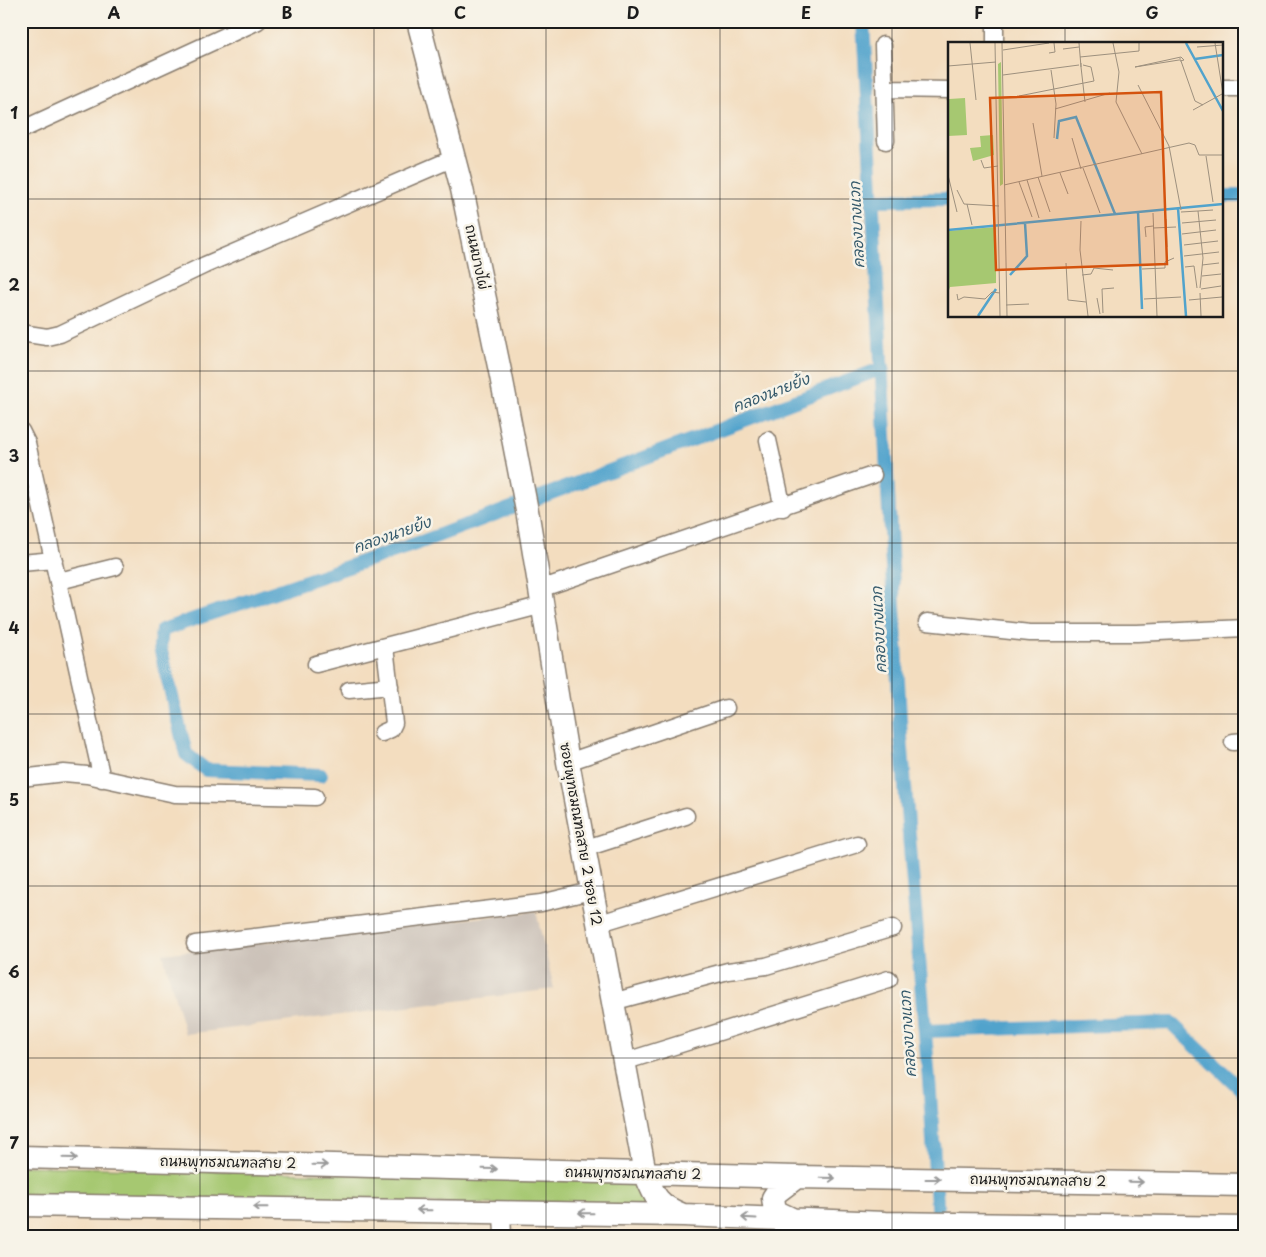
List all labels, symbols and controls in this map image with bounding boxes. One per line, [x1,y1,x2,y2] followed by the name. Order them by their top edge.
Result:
[108,0,121,24] text: A
[282,0,293,24] text: B
[454,0,466,24] text: C
[627,0,639,24] text: D
[801,0,811,24] text: E
[974,0,984,24] text: F
[1145,0,1159,24] text: G
[948,42,1224,318] inset map
[10,100,18,124] text: 1
[842,180,869,269] water label: คลองบางแวก
[460,222,495,292] street label: ถนนบางไผ่
[8,272,20,296] text: 2
[729,366,814,417] water label: คลองนายย้ง
[9,443,19,467] text: 3
[350,509,435,558] water label: คลองนายย้ง
[864,585,891,674] water label: คลองบางแวก
[9,615,20,639] text: 4
[555,741,608,927] street label: ซอยพุทธมณฑลสาย 2 ซอย 12
[9,787,19,811] text: 5
[8,959,20,983] text: 6
[892,989,921,1078] water label: คลองบางแวก
[9,1130,19,1154] text: 7
[160,1150,297,1173] street label: ถนนพุทธมณฑลสาย 2
[62,1153,78,1163] one-way arrow
[312,1160,328,1169] one-way arrow
[565,1161,702,1184] street label: ถนนพุทธมณฑลสาย 2
[482,1164,498,1174] one-way arrow
[970,1168,1107,1191] street label: ถนนพุทธมณฑลสาย 2
[820,1173,836,1182] one-way arrow
[925,1174,941,1184] one-way arrow
[1128,1178,1144,1187] one-way arrow
[254,1203,270,1212] one-way arrow
[416,1205,432,1215] one-way arrow
[579,1208,595,1218] one-way arrow
[741,1213,757,1222] one-way arrow

